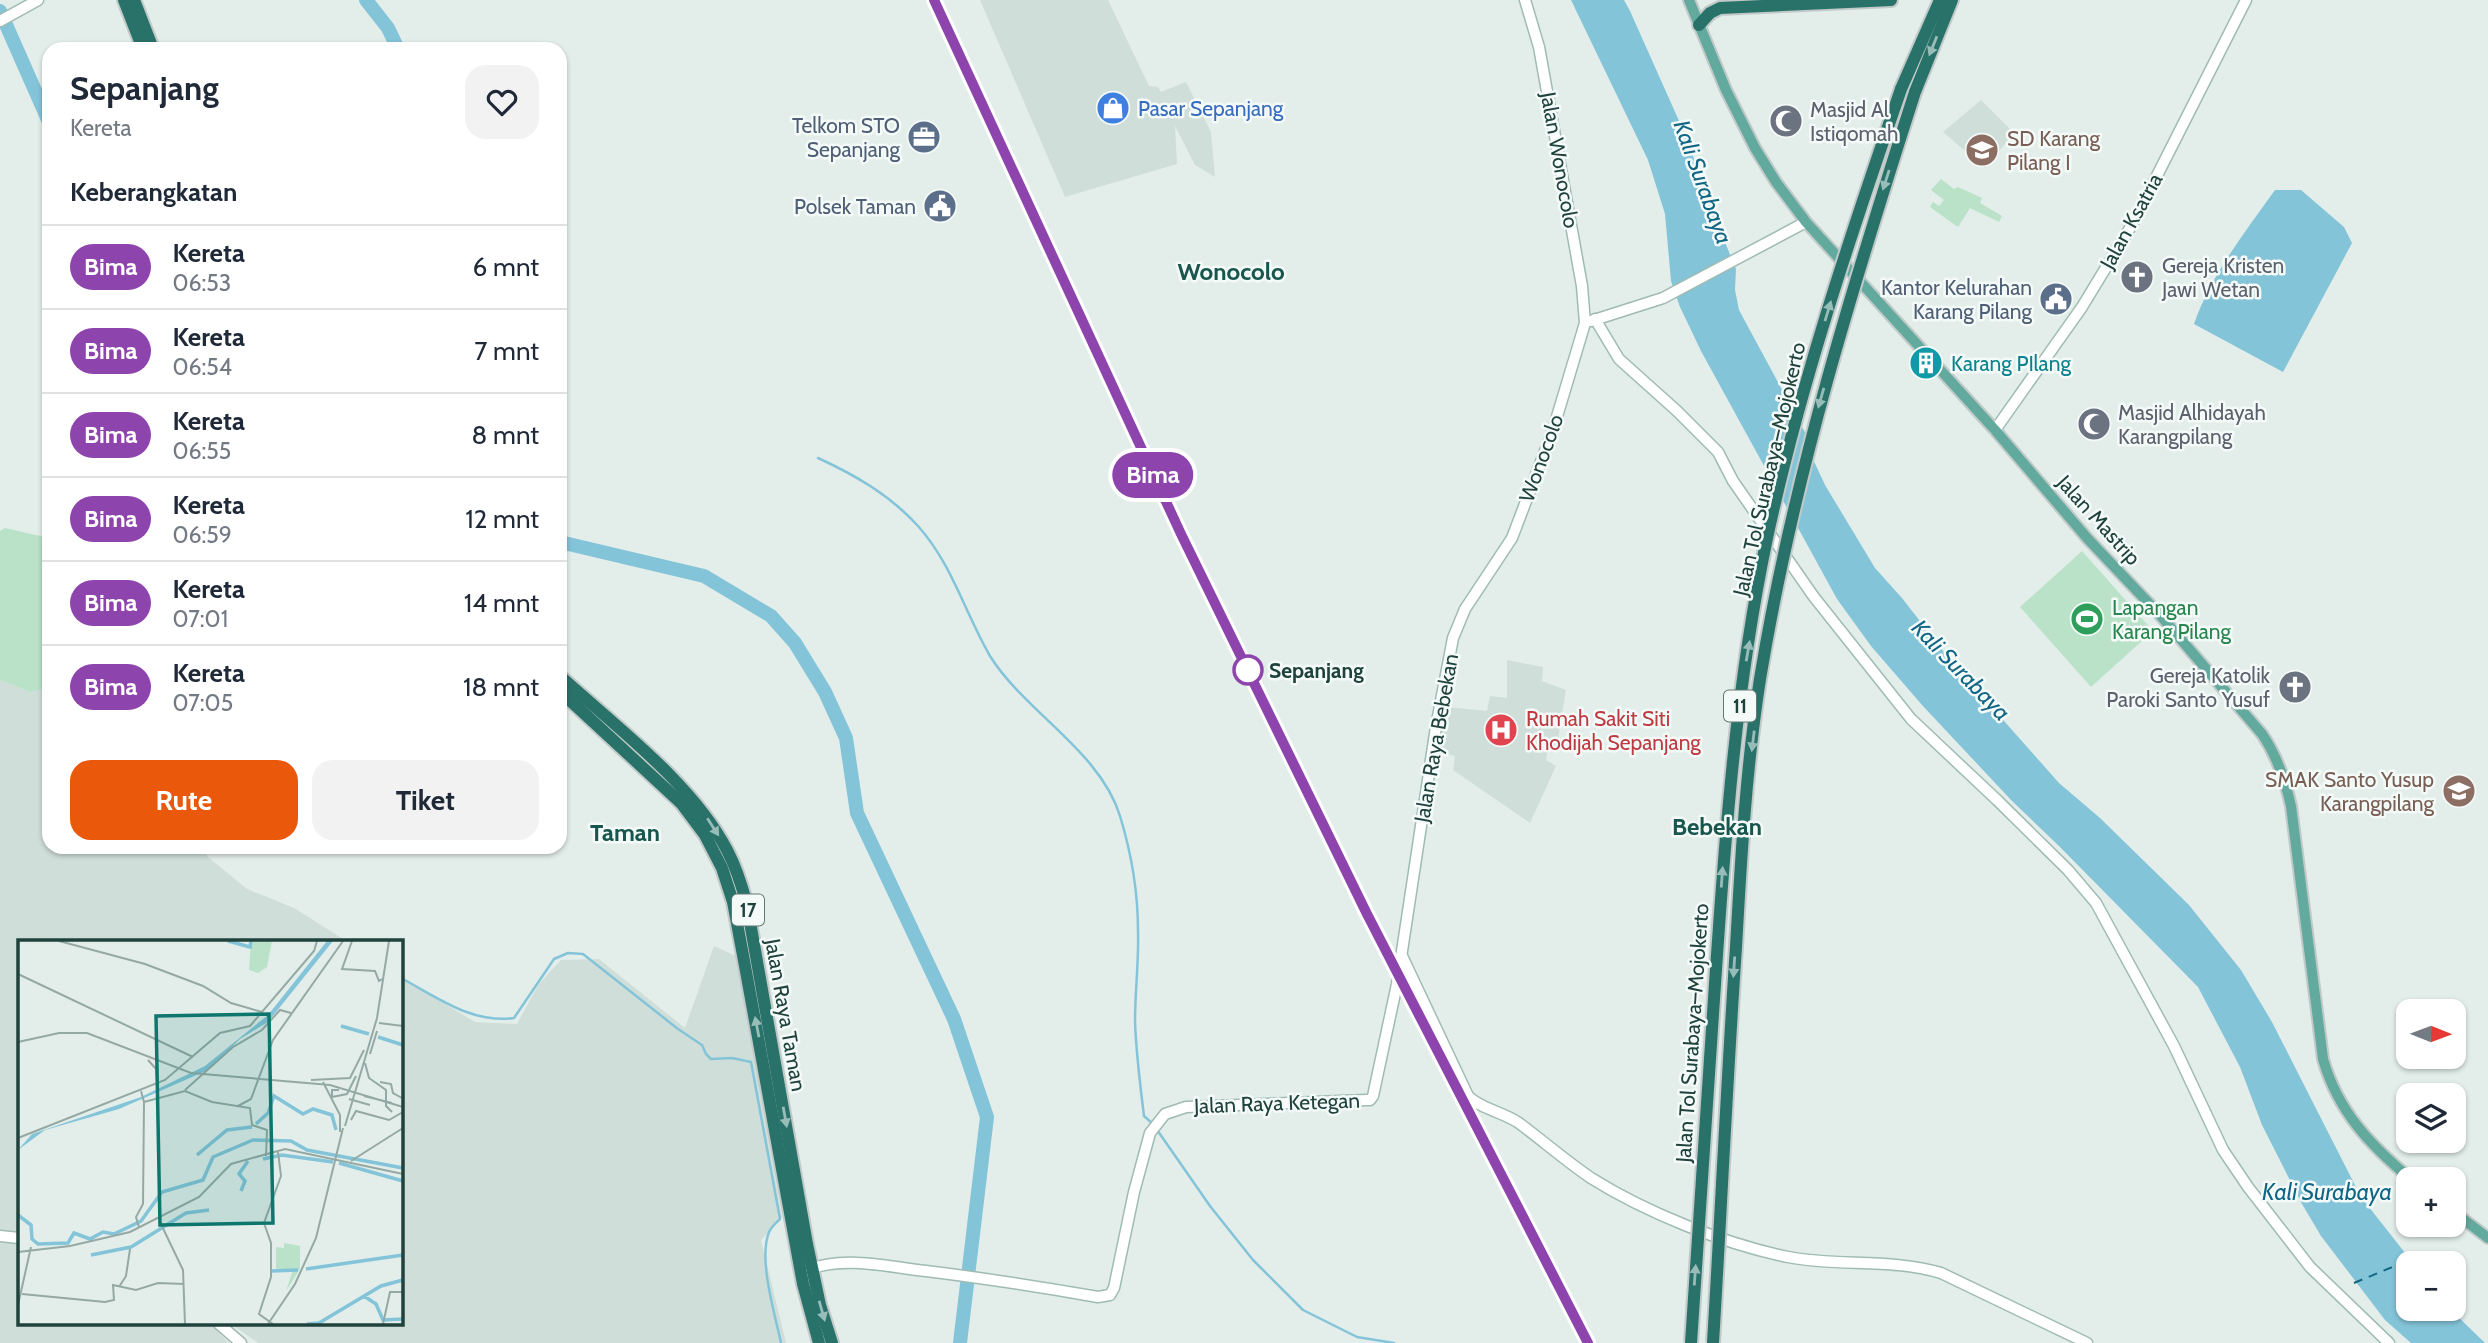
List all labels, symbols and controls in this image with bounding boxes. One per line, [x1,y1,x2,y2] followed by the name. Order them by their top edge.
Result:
[1928,35,1939,56] one-way arrow
[465,65,539,139] button: heart
[70,68,219,108] text: Sepanjang
[1094,89,1132,127] shop icon: Pasar Sepanjang
[1536,89,1584,230] street label: Jalan Wonocolo
[1138,96,1284,122] place label: Pasar Sepanjang
[1810,97,1899,146] place label: Masjid Al Istiqomah
[1767,102,1805,140] mosque icon: Masjid Al Istiqomah
[792,113,901,163] place label: Telkom STO Sepanjang
[70,114,132,142] text: Kereta
[1668,116,1738,248] water label: Kali Surabaya
[905,118,943,156] office icon: Telkom STO Sepanjang
[2007,126,2101,175] place label: SD Karang Pilang I
[1963,131,2001,169] school or university icon: SD Karang Pilang I
[2094,169,2167,274] street label: Jalan Ksatria
[1881,170,1891,191] one-way arrow
[70,176,237,208] text: Keberangkatan
[921,187,959,225] public building icon: Polsek Taman
[794,194,916,219] place label: Polsek Taman
[172,237,245,269] text: Kereta
[472,251,539,283] text: 6 mnt
[84,252,137,281] text: Bima
[2161,253,2284,302] place label: Gereja Kristen Jawi Wetan
[1177,257,1285,286] district label: Wonocolo
[2118,258,2156,296] church icon: Gereja Kristen Jawi Wetan
[172,269,231,297] text: 06:53
[1881,275,2033,324] place label: Kantor Kelurahan Karang Pilang
[2037,280,2075,318] public building icon: Kantor Kelurahan Karang Pilang
[1824,300,1834,321] one-way arrow
[172,321,245,353] text: Kereta
[474,335,539,367] text: 7 mnt
[84,336,137,365] text: Bima
[1727,340,1811,600] street label: Jalan Tol Surabaya–Mojokerto
[1907,344,1945,382] building icon: Karang PIlang
[1951,351,2071,376] place label: Karang PIlang
[172,353,232,381] text: 06:54
[1816,388,1826,409] one-way arrow
[2118,400,2266,449] place label: Masjid Alhidayah Karangpilang
[172,405,245,437] text: Kereta
[2075,405,2113,443] mosque icon: Masjid Alhidayah Karangpilang
[1514,411,1568,505] street label: Wonocolo
[472,419,539,451] text: 8 mnt
[84,420,137,449] text: Bima
[172,437,231,465] text: 06:55
[1104,452,1202,498] line badge: Bima
[1126,460,1180,489] text: Bima
[2051,469,2146,570] street label: Jalan Mastrip
[172,489,245,521] text: Kereta
[465,503,539,535] text: 12 mnt
[84,504,137,533] text: Bima
[172,521,232,549] text: 06:59
[172,573,245,605] text: Kereta
[464,587,539,619] text: 14 mnt
[84,588,137,617] text: Bima
[2112,595,2232,644] place label: Lapangan Karang Pilang
[2068,600,2106,638] sports icon: Lapangan Karang Pilang
[172,605,228,633] text: 07:01
[1906,614,2016,726] water label: Kali Surabaya
[1743,640,1754,662] one-way arrow
[1409,652,1463,825] street label: Jalan Raya Bebekan
[1233,655,1263,685] marker: Sepanjang
[172,657,245,689] text: Kereta
[1269,658,1364,683] place label: Sepanjang
[2106,663,2271,712] place label: Gereja Katolik Paroki Santo Yusuf
[2276,668,2314,706] church icon: Gereja Katolik Paroki Santo Yusuf
[463,671,539,703] text: 18 mnt
[84,672,137,701] text: Bima
[172,689,233,717] text: 07:05
[1724,691,1756,722] road number: 11
[1526,706,1701,756] place label: Rumah Sakit Siti Khodijah Sepanjang
[1482,711,1520,749] hospital icon: Rumah Sakit Siti Khodijah Sepanjang
[1748,730,1759,752] one-way arrow
[70,760,298,840] button: Rute
[312,760,539,840] button: Tiket
[2265,767,2435,816] place label: SMAK Santo Yusup Karangpilang
[2440,772,2478,810] school or university icon: SMAK Santo Yusup Karangpilang
[1672,812,1762,841] district label: Bebekan
[590,818,660,847] district label: Taman
[706,818,720,836] one-way arrow
[1717,866,1728,888] one-way arrow
[732,894,764,926] road number: 17
[1670,903,1715,1164] street label: Jalan Tol Surabaya–Mojokerto
[760,936,812,1093] street label: Jalan Raya Taman
[18,940,402,1326] inset map
[1729,957,1740,979] one-way arrow
[2396,999,2466,1069] north arrow
[2396,999,2466,1321] map controls
[751,1016,762,1038] one-way arrow
[2396,1083,2466,1153] button: layers
[1193,1088,1360,1118] street label: Jalan Raya Ketegan
[779,1106,790,1128] one-way arrow
[2396,1167,2466,1237] button: +
[2262,1178,2392,1206] water label: Kali Surabaya
[2396,1251,2466,1321] button: −
[1690,1264,1701,1286] one-way arrow
[818,1301,828,1322] one-way arrow

